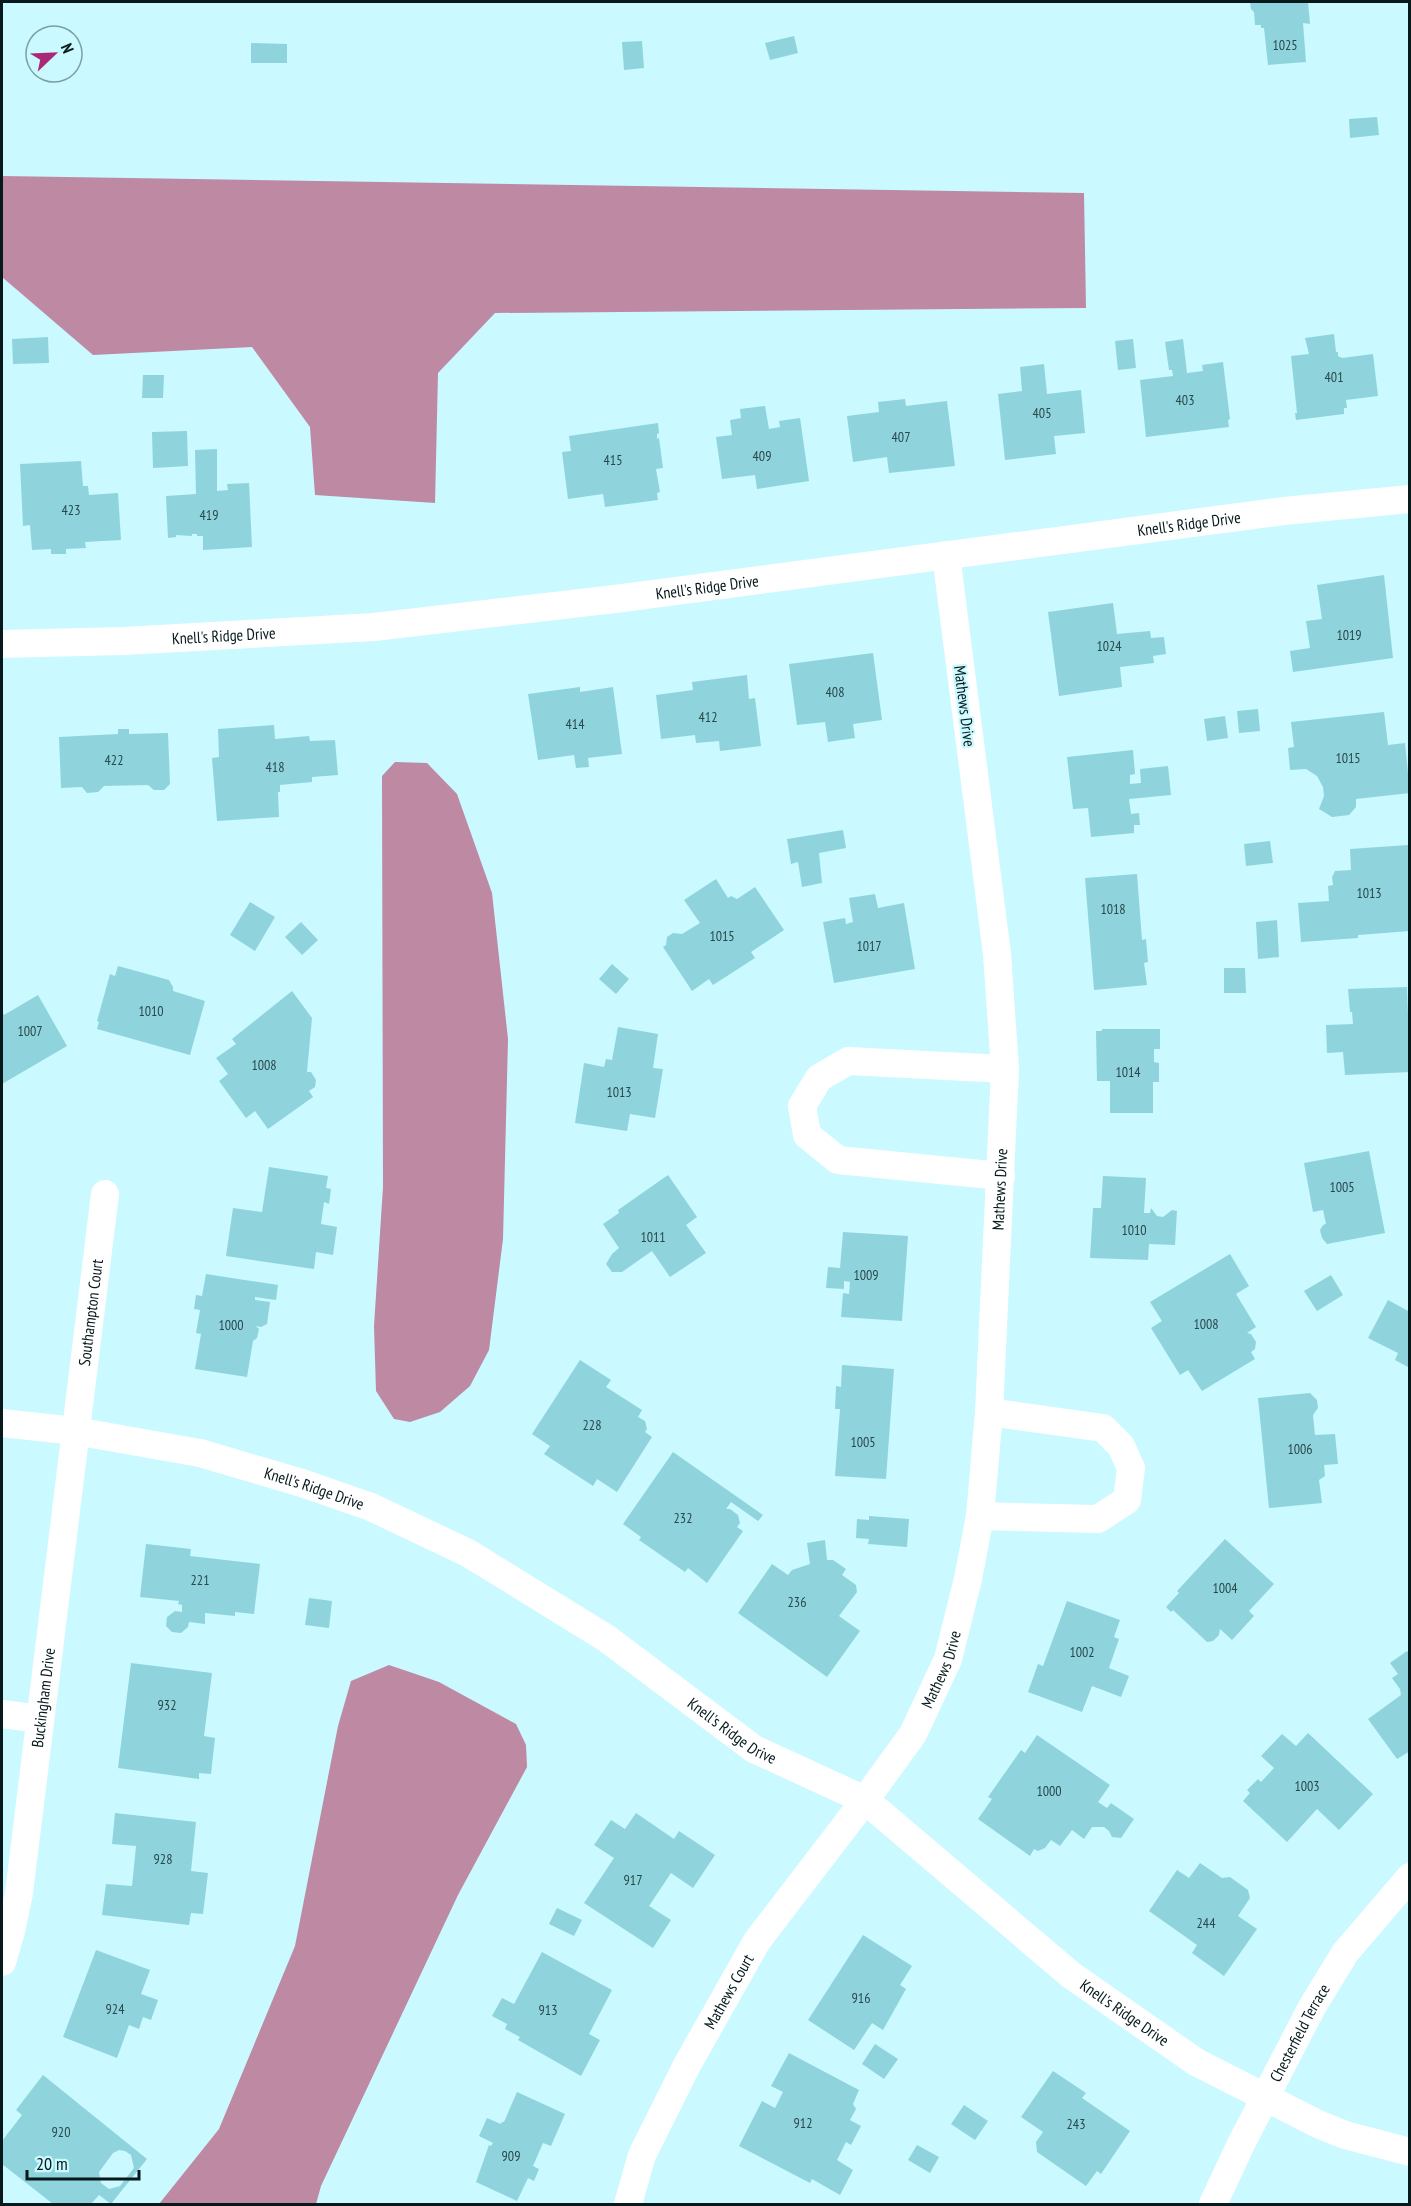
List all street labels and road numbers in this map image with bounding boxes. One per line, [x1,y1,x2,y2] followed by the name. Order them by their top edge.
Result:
[1136,507,1242,540] street label: Knell's Ridge Drive
[654,570,760,604] street label: Knell's Ridge Drive
[171,623,276,648] street label: Knell's Ridge Drive
[950,664,980,748] street label: Mathews Drive
[987,1148,1011,1231] street label: Mathews Drive
[74,1257,107,1367] street label: Southampton Court
[262,1463,367,1514] street label: Knell's Ridge Drive
[917,1628,965,1711] street label: Mathews Drive
[27,1647,59,1749] street label: Buckingham Drive
[684,1693,780,1768] street label: Knell's Ridge Drive
[699,1950,758,2032] street label: Mathews Court
[1076,1975,1173,2050] street label: Knell's Ridge Drive
[1265,1980,1334,2085] street label: Chesterfield Terrace

